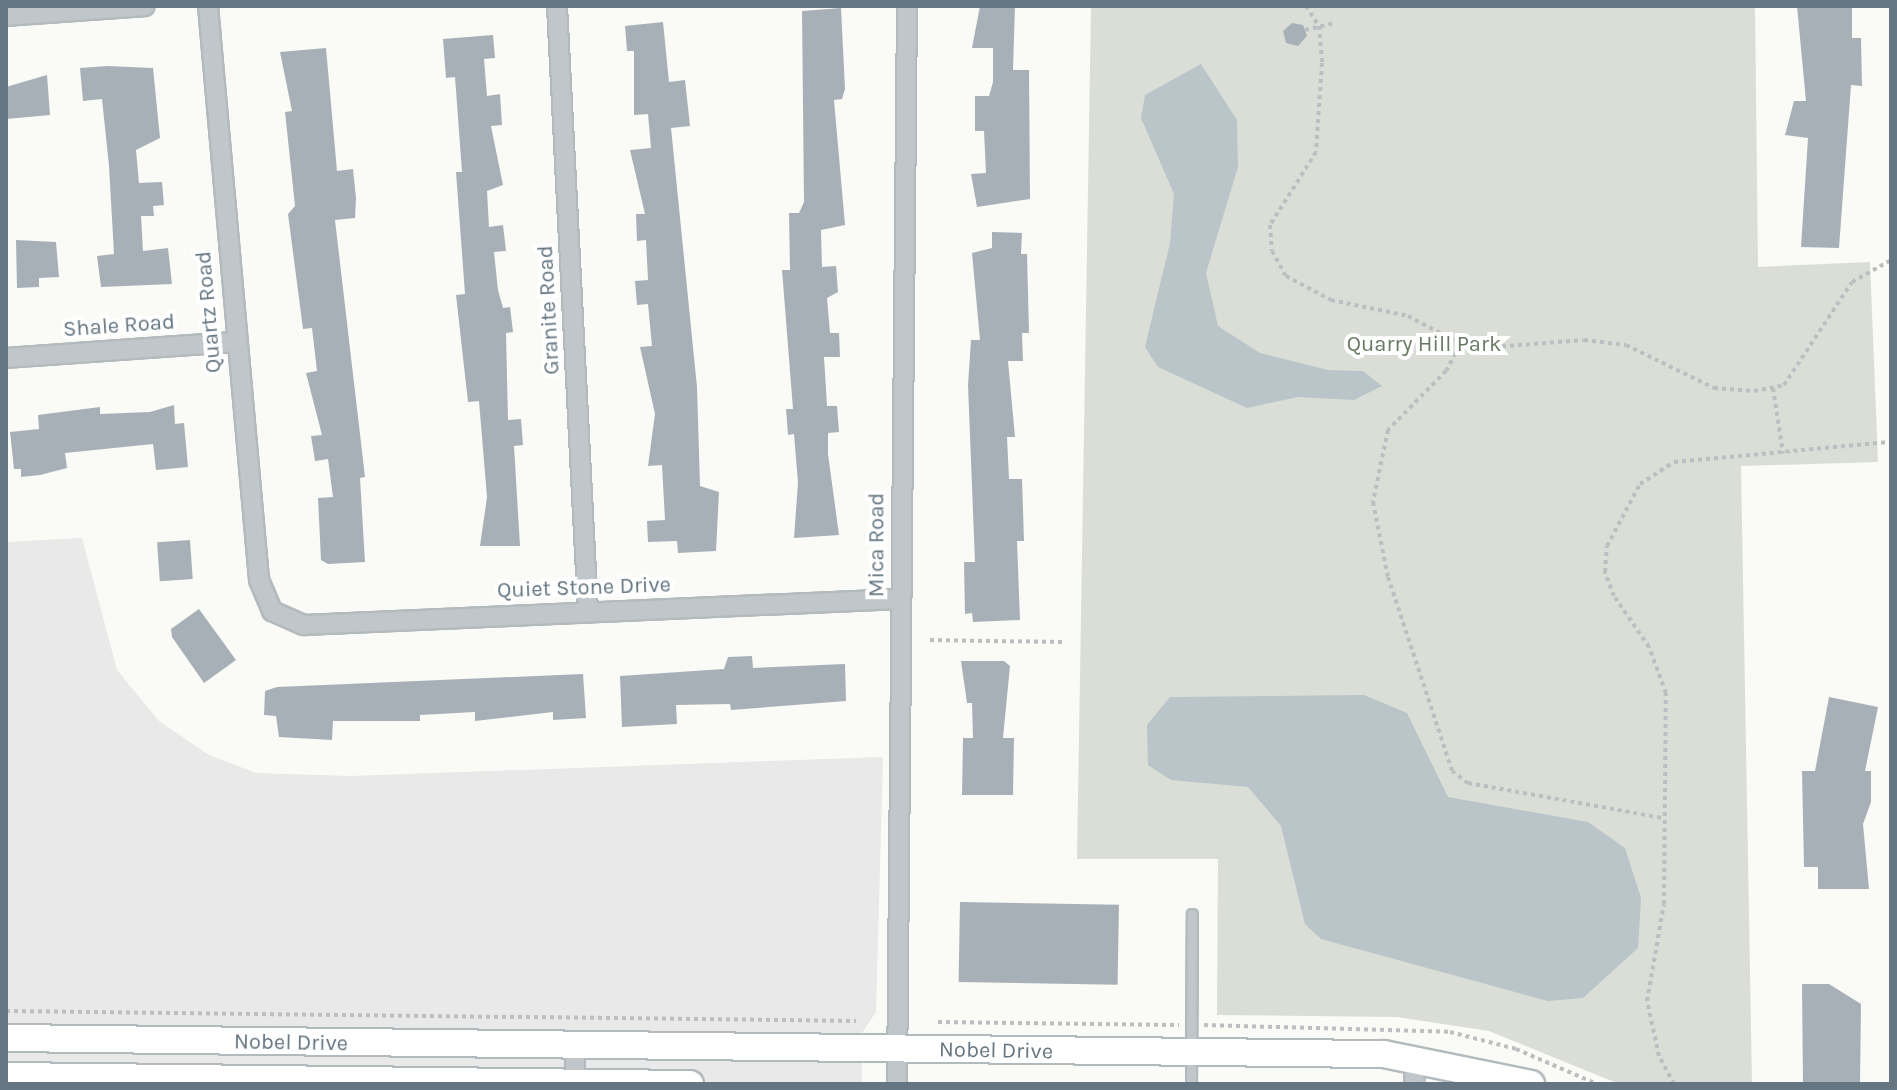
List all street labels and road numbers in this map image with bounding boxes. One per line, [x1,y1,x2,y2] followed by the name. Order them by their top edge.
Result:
[532,245,566,375] street label: Granite Road
[191,250,227,374] street label: Quartz Road
[62,309,176,343] street label: Shale Road
[864,493,890,597] street label: Mica Road
[497,572,671,604] street label: Quiet Stone Drive
[234,1029,348,1057] street label: Nobel Drive
[939,1037,1053,1065] street label: Nobel Drive

